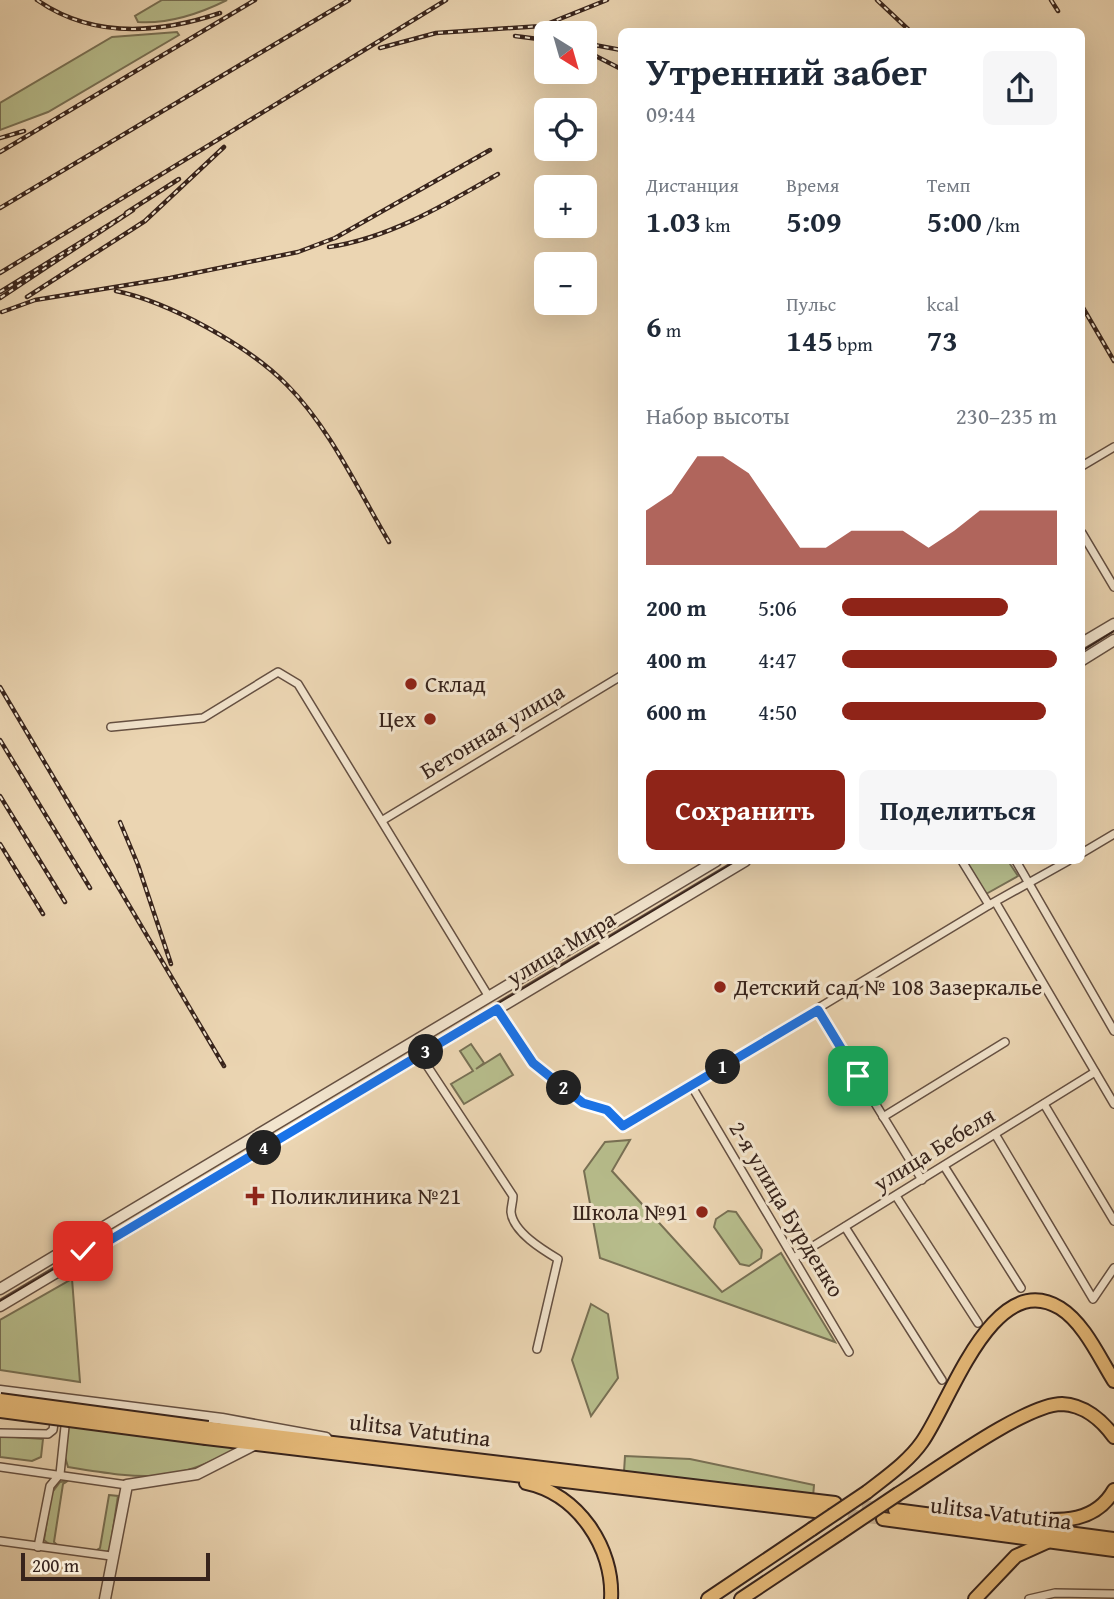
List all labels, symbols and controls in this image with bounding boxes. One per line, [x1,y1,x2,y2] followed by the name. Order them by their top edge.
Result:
[534,21,597,84] north arrow
[534,21,597,315] map controls
[646,43,927,99] text: Утренний забег
[983,51,1057,125] button: share
[646,97,696,130] text: 09:44
[534,98,597,161] button: locate
[646,171,739,199] text: Дистанция
[786,171,839,199] text: Время
[927,171,971,199] text: Темп
[534,175,597,238] button: +
[646,199,701,243] text: 1.03
[786,199,841,243] text: 5:09
[927,199,982,243] text: 5:00
[701,211,730,239] text: km
[982,211,1020,239] text: /km
[534,252,597,315] button: −
[786,290,836,318] text: Пульс
[927,290,959,318] text: kcal
[646,304,662,348] text: 6
[662,316,681,344] text: m
[786,318,833,362] text: 145
[927,318,958,362] text: 73
[833,330,873,358] text: bpm
[646,399,790,432] text: Набор высоты
[956,399,1057,432] text: 230–235 m
[646,591,707,624] text: 200 m
[758,591,797,624] text: 5:06
[646,643,707,676] text: 400 m
[758,643,797,676] text: 4:47
[425,667,486,700] place label: Склад
[413,674,570,787] street label: Бетонная улица
[403,676,419,692] marker: Склад
[646,695,707,728] text: 600 m
[758,695,797,728] text: 4:50
[379,702,416,735] place label: Цех
[422,711,438,727] marker: Цех
[646,770,845,850] button: Сохранить
[859,770,1057,850] button: Поделиться
[499,902,622,994] street label: улица Мира
[733,970,1042,1003] place label: Детский сад № 108 Зазеркалье
[712,979,728,995] marker: Детский сад № 108 Зазеркалье
[408,1034,444,1070] pin: 3
[421,1037,430,1065] text: 3
[828,1046,888,1106] pin
[706,1050,740,1084] pin: 1
[718,1052,727,1080] text: 1
[839,1057,877,1095] icon: arrive
[546,1070,582,1106] pin: 2
[559,1073,568,1101] text: 2
[866,1098,1001,1200] street label: улица Бебеля
[722,1114,853,1303] street label: 2-я улица Бурденко
[246,1130,282,1166] pin: 4
[259,1133,268,1161] text: 4
[271,1179,461,1212] place label: Поликлиника №21
[245,1186,265,1206] marker: Поликлиника №21
[572,1195,688,1228] place label: Школа №91
[694,1204,710,1220] marker: Школа №91
[53,1221,113,1281] pin
[64,1232,102,1270] icon: check
[348,1404,493,1455] street label: ulitsa Vatutina
[929,1487,1074,1538] street label: ulitsa Vatutina
[21,1550,210,1582] scale bar
[32,1551,79,1579] text: 200 m

